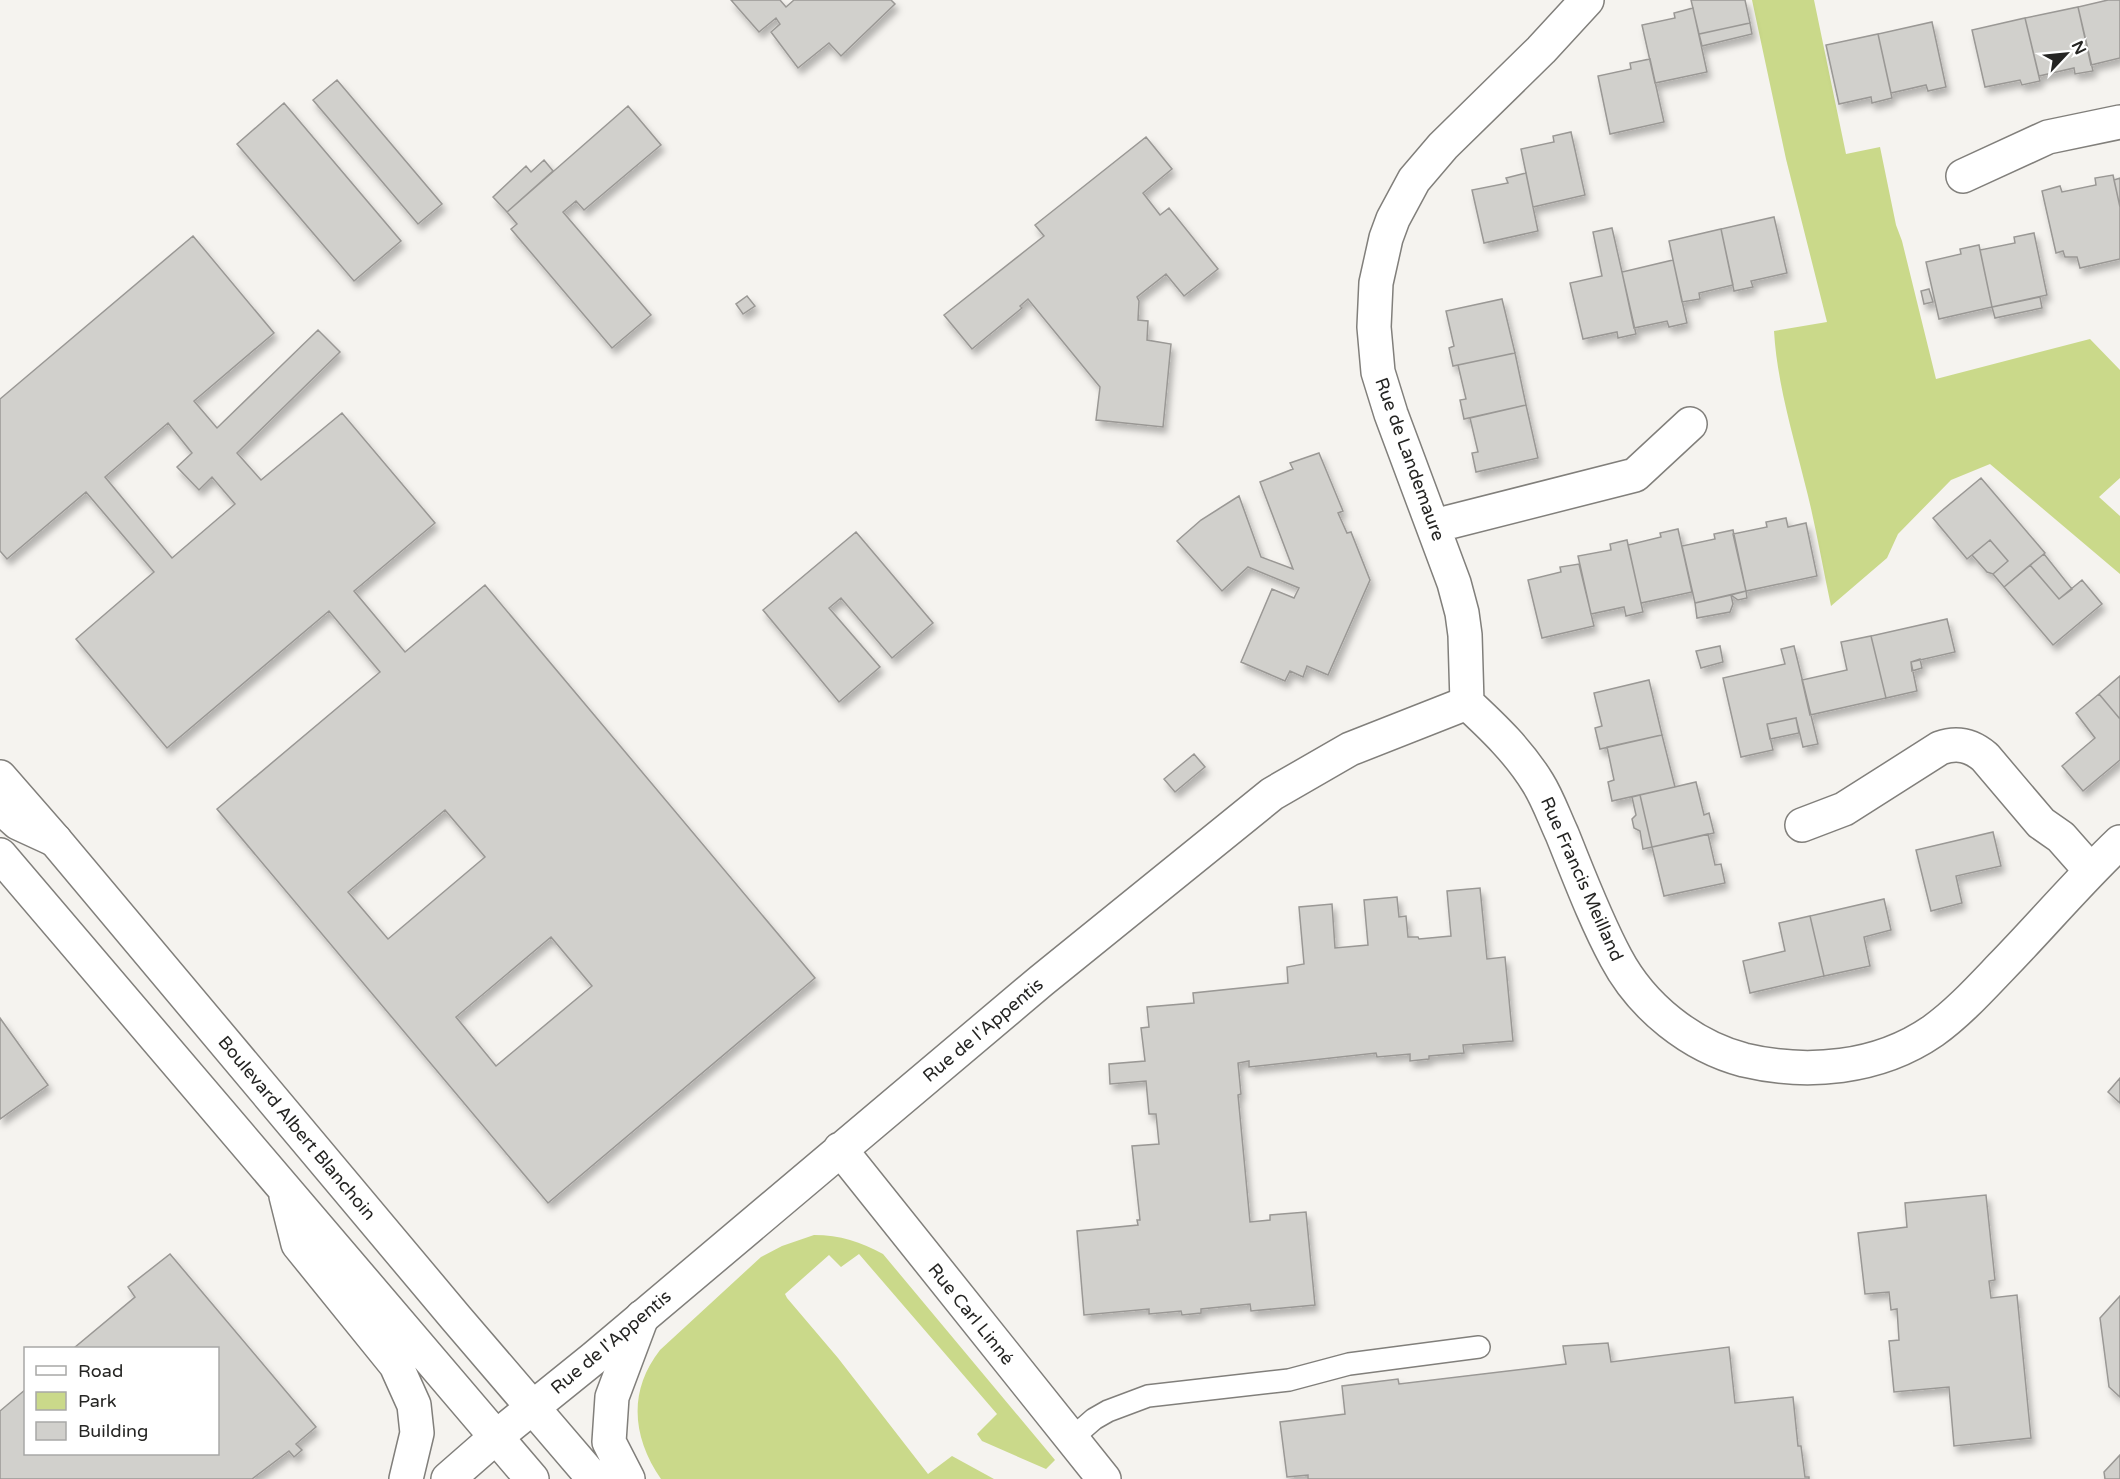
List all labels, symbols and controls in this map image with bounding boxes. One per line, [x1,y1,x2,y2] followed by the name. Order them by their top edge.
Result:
[2036,24,2096,84] north arrow
[2067,38,2090,58] text: N
[1370,374,1450,544] street label: Rue de Landemaure
[1536,793,1628,965] street label: Rue Francis Meilland
[918,973,1048,1087] street label: Rue de l'Appentis
[213,1031,381,1225] street label: Boulevard Albert Blanchoin
[923,1259,1019,1369] street label: Rue Carl Linné
[546,1285,676,1399] street label: Rue de l'Appentis
[24,1347,219,1455] legend
[78,1360,123,1382] text: Road
[78,1390,117,1412] text: Park
[78,1420,148,1442] text: Building

